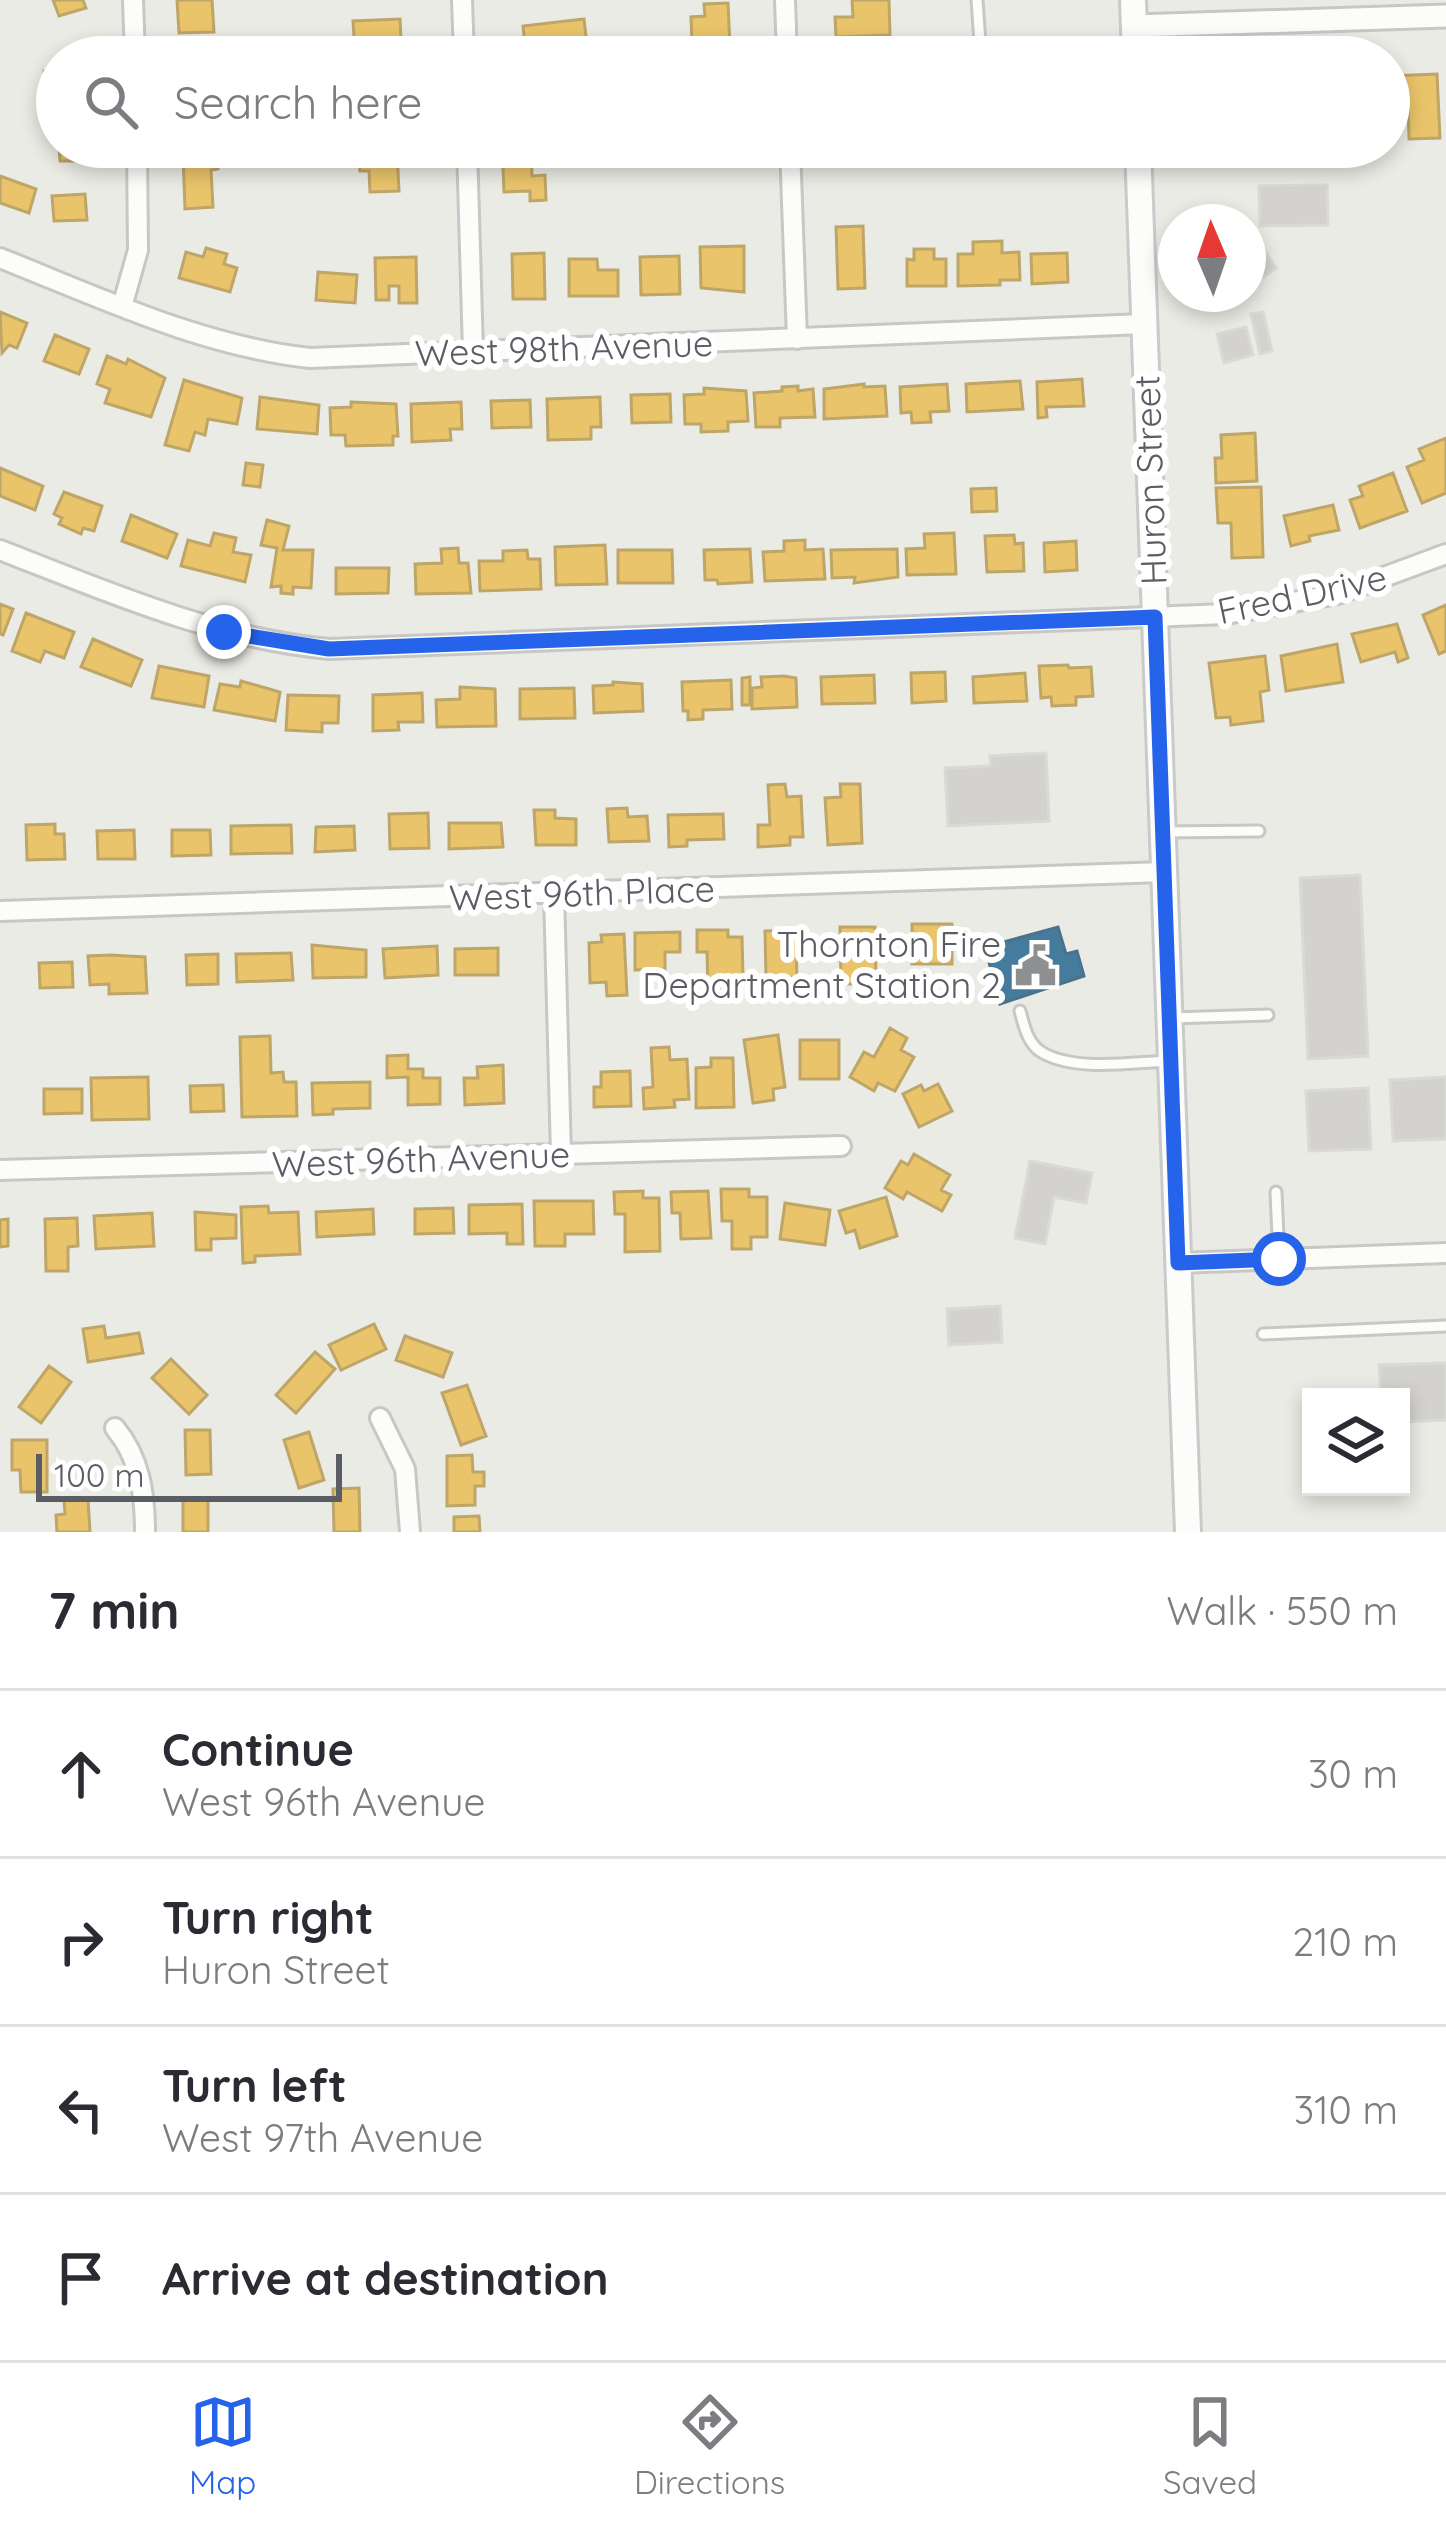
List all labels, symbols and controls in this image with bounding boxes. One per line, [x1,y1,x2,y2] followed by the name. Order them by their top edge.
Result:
[36,36,1410,168] search box
[78,69,144,135] icon: search
[174,74,422,130] text: Search here
[1158,204,1266,312] north arrow
[414,320,714,375] street label: West 98th Avenue
[1123,374,1176,586] street label: Huron Street
[1213,554,1391,633] street label: Fred Drive
[197,605,251,659] route end
[448,865,716,920] street label: West 96th Place
[642,921,1001,1007] place label: Thornton Fire Department Station 2
[1012,942,1058,988] public building icon: Thornton Fire Department Station 2
[271,1131,571,1186] street label: West 96th Avenue
[1252,1232,1306,1286] route start
[1302,1388,1410,1496] map controls
[1302,1388,1410,1496] button: layers
[36,1448,342,1501] scale bar
[54,1454,145,1495] text: 100 m
[48,1578,180,1642] text: 7 min
[1166,1586,1398,1635] text: Walk · 550 m
[162,1721,354,1777] text: Continue
[48,1741,114,1807] icon: ahead
[1308,1749,1398,1798] text: 30 m
[162,1777,485,1826] text: West 96th Avenue
[162,1889,374,1945] text: Turn right
[48,1909,114,1975] icon: right
[1293,1917,1398,1966] text: 210 m
[162,1945,390,1994] text: Huron Street
[162,2057,347,2113] text: Turn left
[48,2077,114,2143] icon: left
[1294,2085,1398,2134] text: 310 m
[162,2113,483,2162] text: West 97th Avenue
[48,2245,114,2311] icon: arrive
[162,2250,608,2306] text: Arrive at destination
[189,2389,256,2502] tab: Map
[634,2389,785,2502] tab: Directions
[1163,2389,1257,2502] tab: Saved

